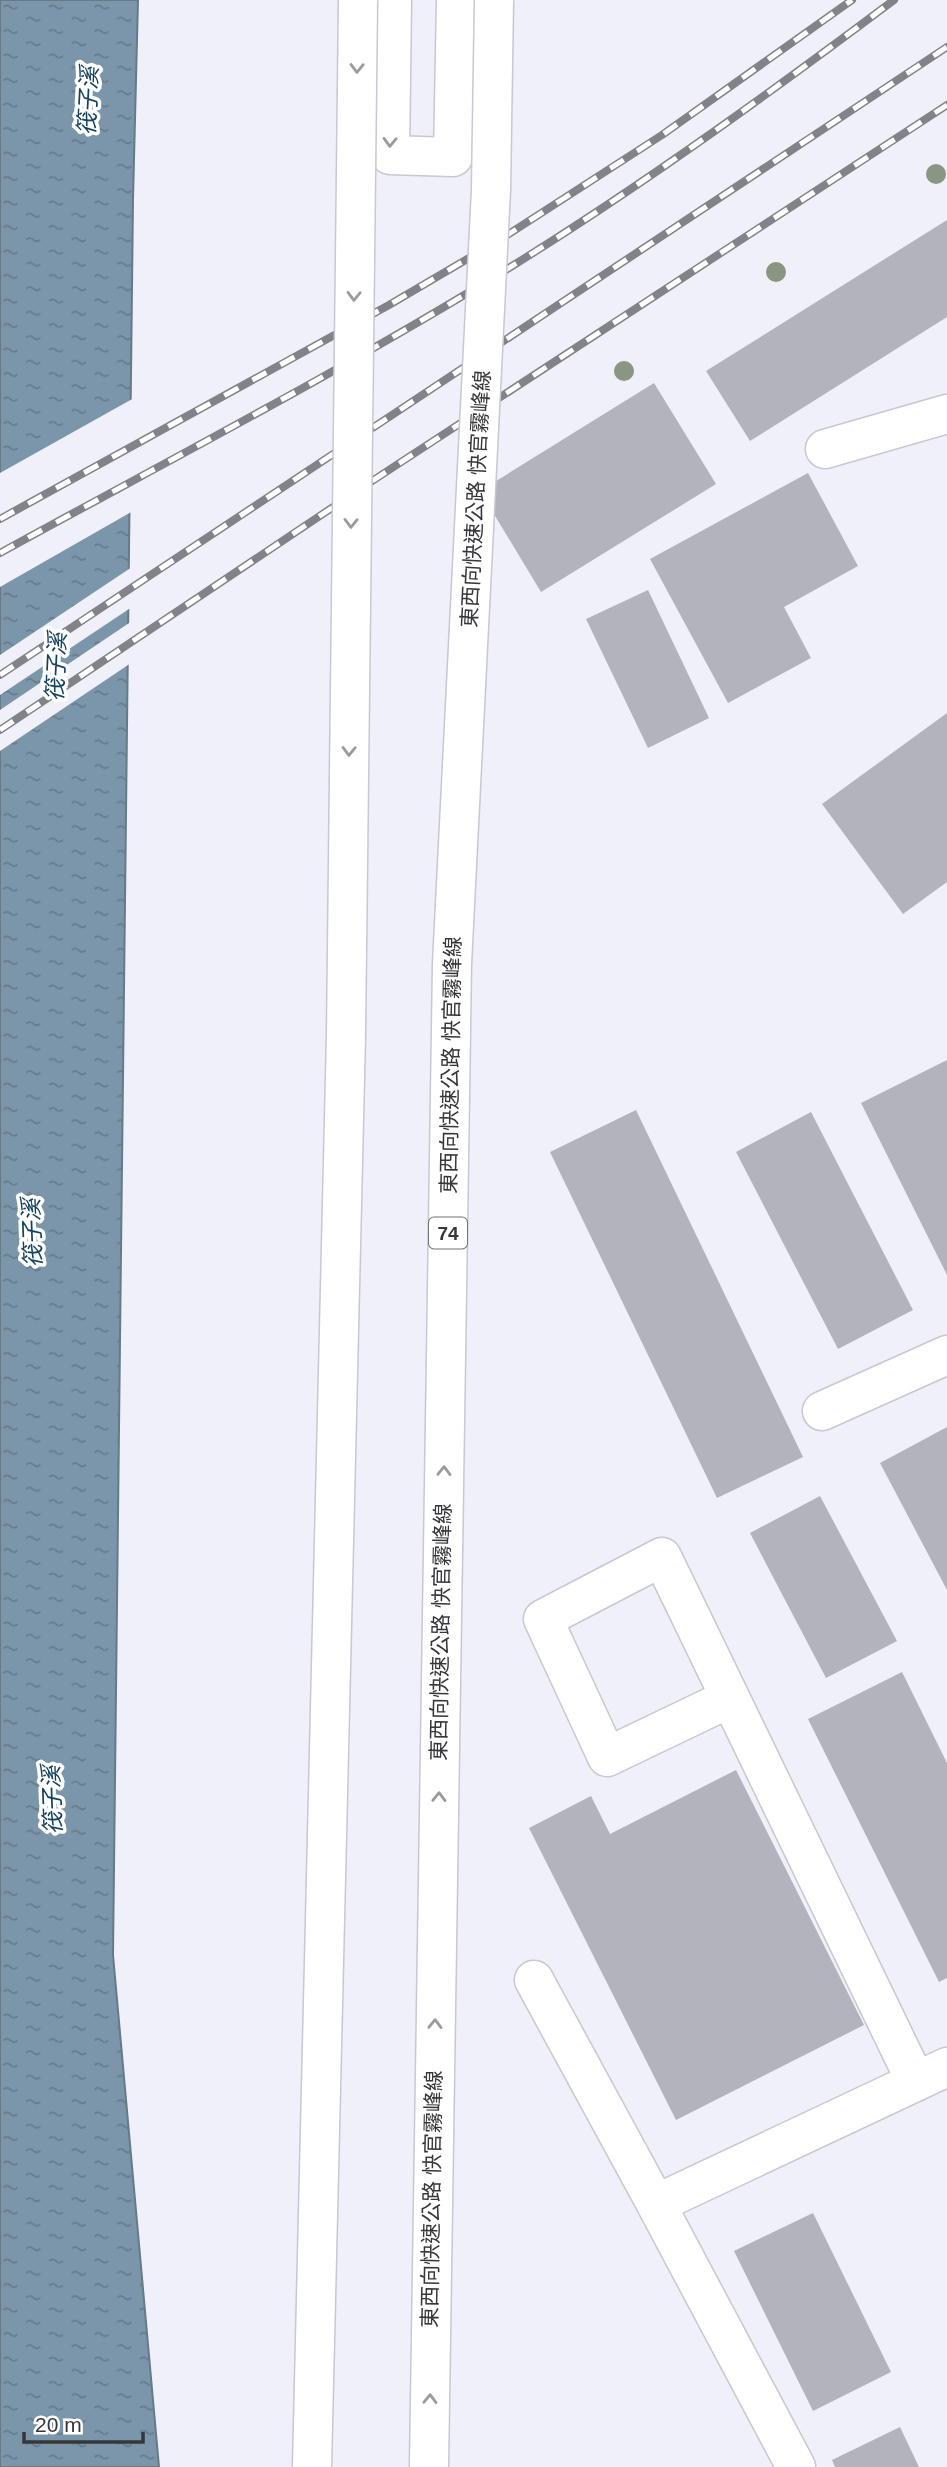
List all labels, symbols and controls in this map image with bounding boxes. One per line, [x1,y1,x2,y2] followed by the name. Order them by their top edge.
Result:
[73,63,103,136] water label: 筏子溪
[349,63,365,74] one-way arrow
[382,137,398,147] one-way arrow
[346,291,362,301] one-way arrow
[457,370,494,628] street label: 東西向快速公路 快官霧峰線
[344,518,359,529] one-way arrow
[41,629,71,702] water label: 筏子溪
[341,746,357,756] one-way arrow
[437,936,464,1194] street label: 東西向快速公路 快官霧峰線
[18,1195,46,1268] water label: 筏子溪
[429,1218,467,1248] road number: 74
[436,1466,452,1476] one-way arrow
[427,1503,454,1761] street label: 東西向快速公路 快官霧峰線
[38,1762,66,1835] water label: 筏子溪
[431,1791,447,1802] one-way arrow
[427,2019,443,2029] one-way arrow
[418,2070,445,2328] street label: 東西向快速公路 快官霧峰線
[422,2393,438,2404] one-way arrow
[24,2400,144,2444] scale bar
[35,2413,82,2436] text: 20 m

